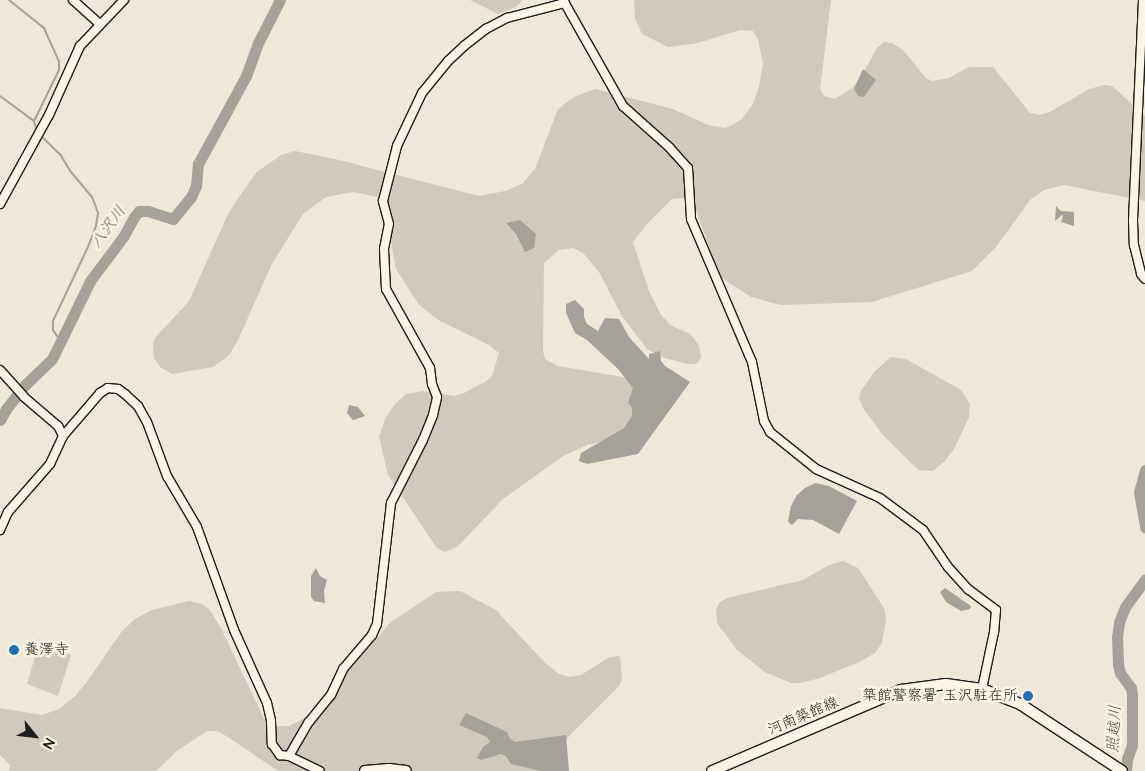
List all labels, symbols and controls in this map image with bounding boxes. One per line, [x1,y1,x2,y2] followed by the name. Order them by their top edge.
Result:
[86,202,130,252] water label: 八沢川
[24,641,69,659] place label: 養澤寺
[8,644,20,656] marker: 養澤寺
[862,687,1018,705] place label: 築館警察署 玉沢駐在所
[1022,690,1034,702] marker: 築館警察署 玉沢駐在所
[765,693,841,739] street label: 河南築館線
[1103,705,1125,753] water label: 照越川
[10,711,60,761] north arrow
[37,735,59,752] text: N

